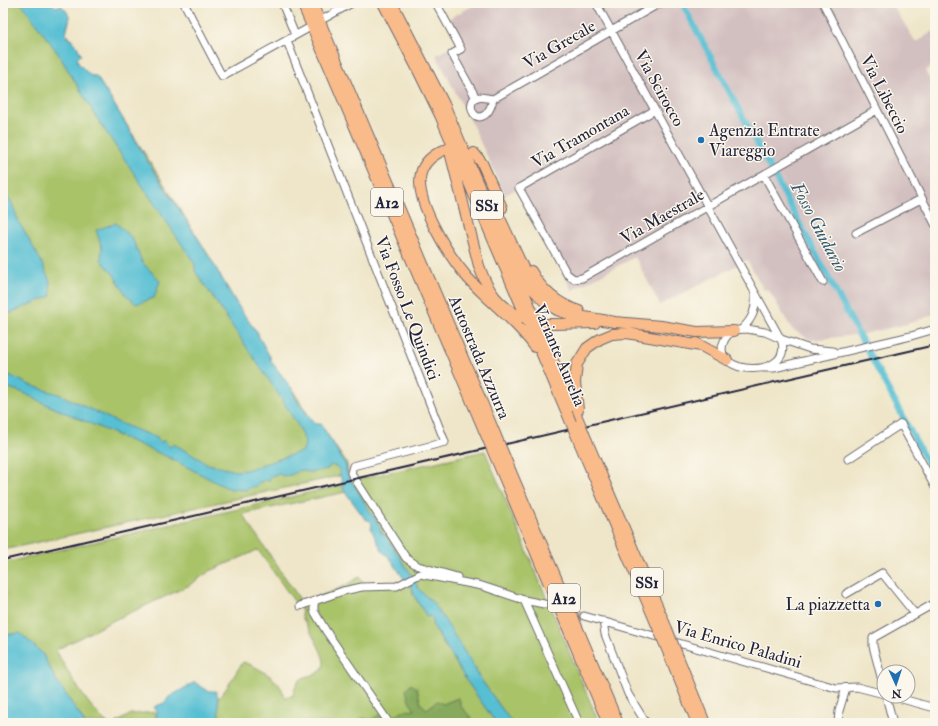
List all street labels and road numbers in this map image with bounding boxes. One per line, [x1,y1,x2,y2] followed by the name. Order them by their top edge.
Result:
[519,15,599,74] street label: Via Grecale
[630,46,689,130] street label: Via Scirocco
[856,51,913,137] street label: Via Libeccio
[528,99,634,173] street label: Via Tramontana
[616,184,708,249] street label: Via Maestrale
[371,188,403,216] road number: A12
[471,191,503,219] road number: SS1
[370,233,445,384] street label: Via Fosso Le Quindici
[444,291,515,423] street label: Autostrada Azzurra
[529,301,591,410] street label: Variante Aurelia
[631,568,663,596] road number: SS1
[548,584,580,612] road number: A12
[672,616,804,673] street label: Via Enrico Paladini

